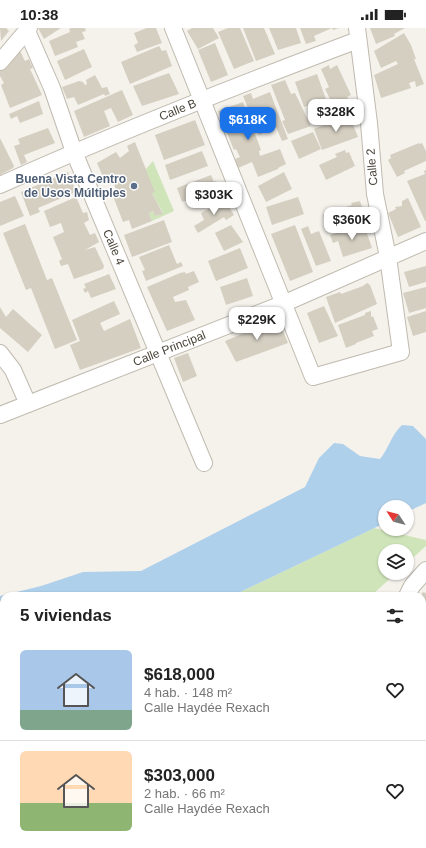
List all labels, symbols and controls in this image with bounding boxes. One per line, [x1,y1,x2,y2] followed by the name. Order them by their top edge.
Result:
[20,6,58,23] text: 10:38
[157,96,198,123] street label: Calle B
[308,99,364,133] pin: $328K
[317,104,355,119] text: $328K
[220,107,276,141] pin: $618K
[229,112,267,127] text: $618K
[363,147,381,186] street label: Calle 2
[16,172,126,200] place label: Buena Vista Centro de Usos Múltiples
[129,181,139,191] marker: Buena Vista Centro de Usos Múltiples
[186,182,242,216] pin: $303K
[195,187,233,202] text: $303K
[324,207,380,241] pin: $360K
[333,212,371,227] text: $360K
[100,227,128,267] street label: Calle 4
[229,307,285,341] pin: $229K
[238,312,276,327] text: $229K
[131,328,208,369] street label: Calle Principal
[378,500,414,536] north arrow
[378,500,414,580] map controls
[378,544,414,580] button: layers
[384,605,406,627] icon: filters
[20,606,112,625] text: 5 viviendas
[144,665,215,684] text: $618,000
[52,666,100,714] icon: home
[384,679,406,701] icon: heart
[144,685,232,700] text: 4 hab. · 148 m²
[144,700,270,715] text: Calle Haydée Rexach
[144,766,215,785] text: $303,000
[52,767,100,815] icon: home
[384,780,406,802] icon: heart
[144,786,225,801] text: 2 hab. · 66 m²
[144,801,270,816] text: Calle Haydée Rexach

